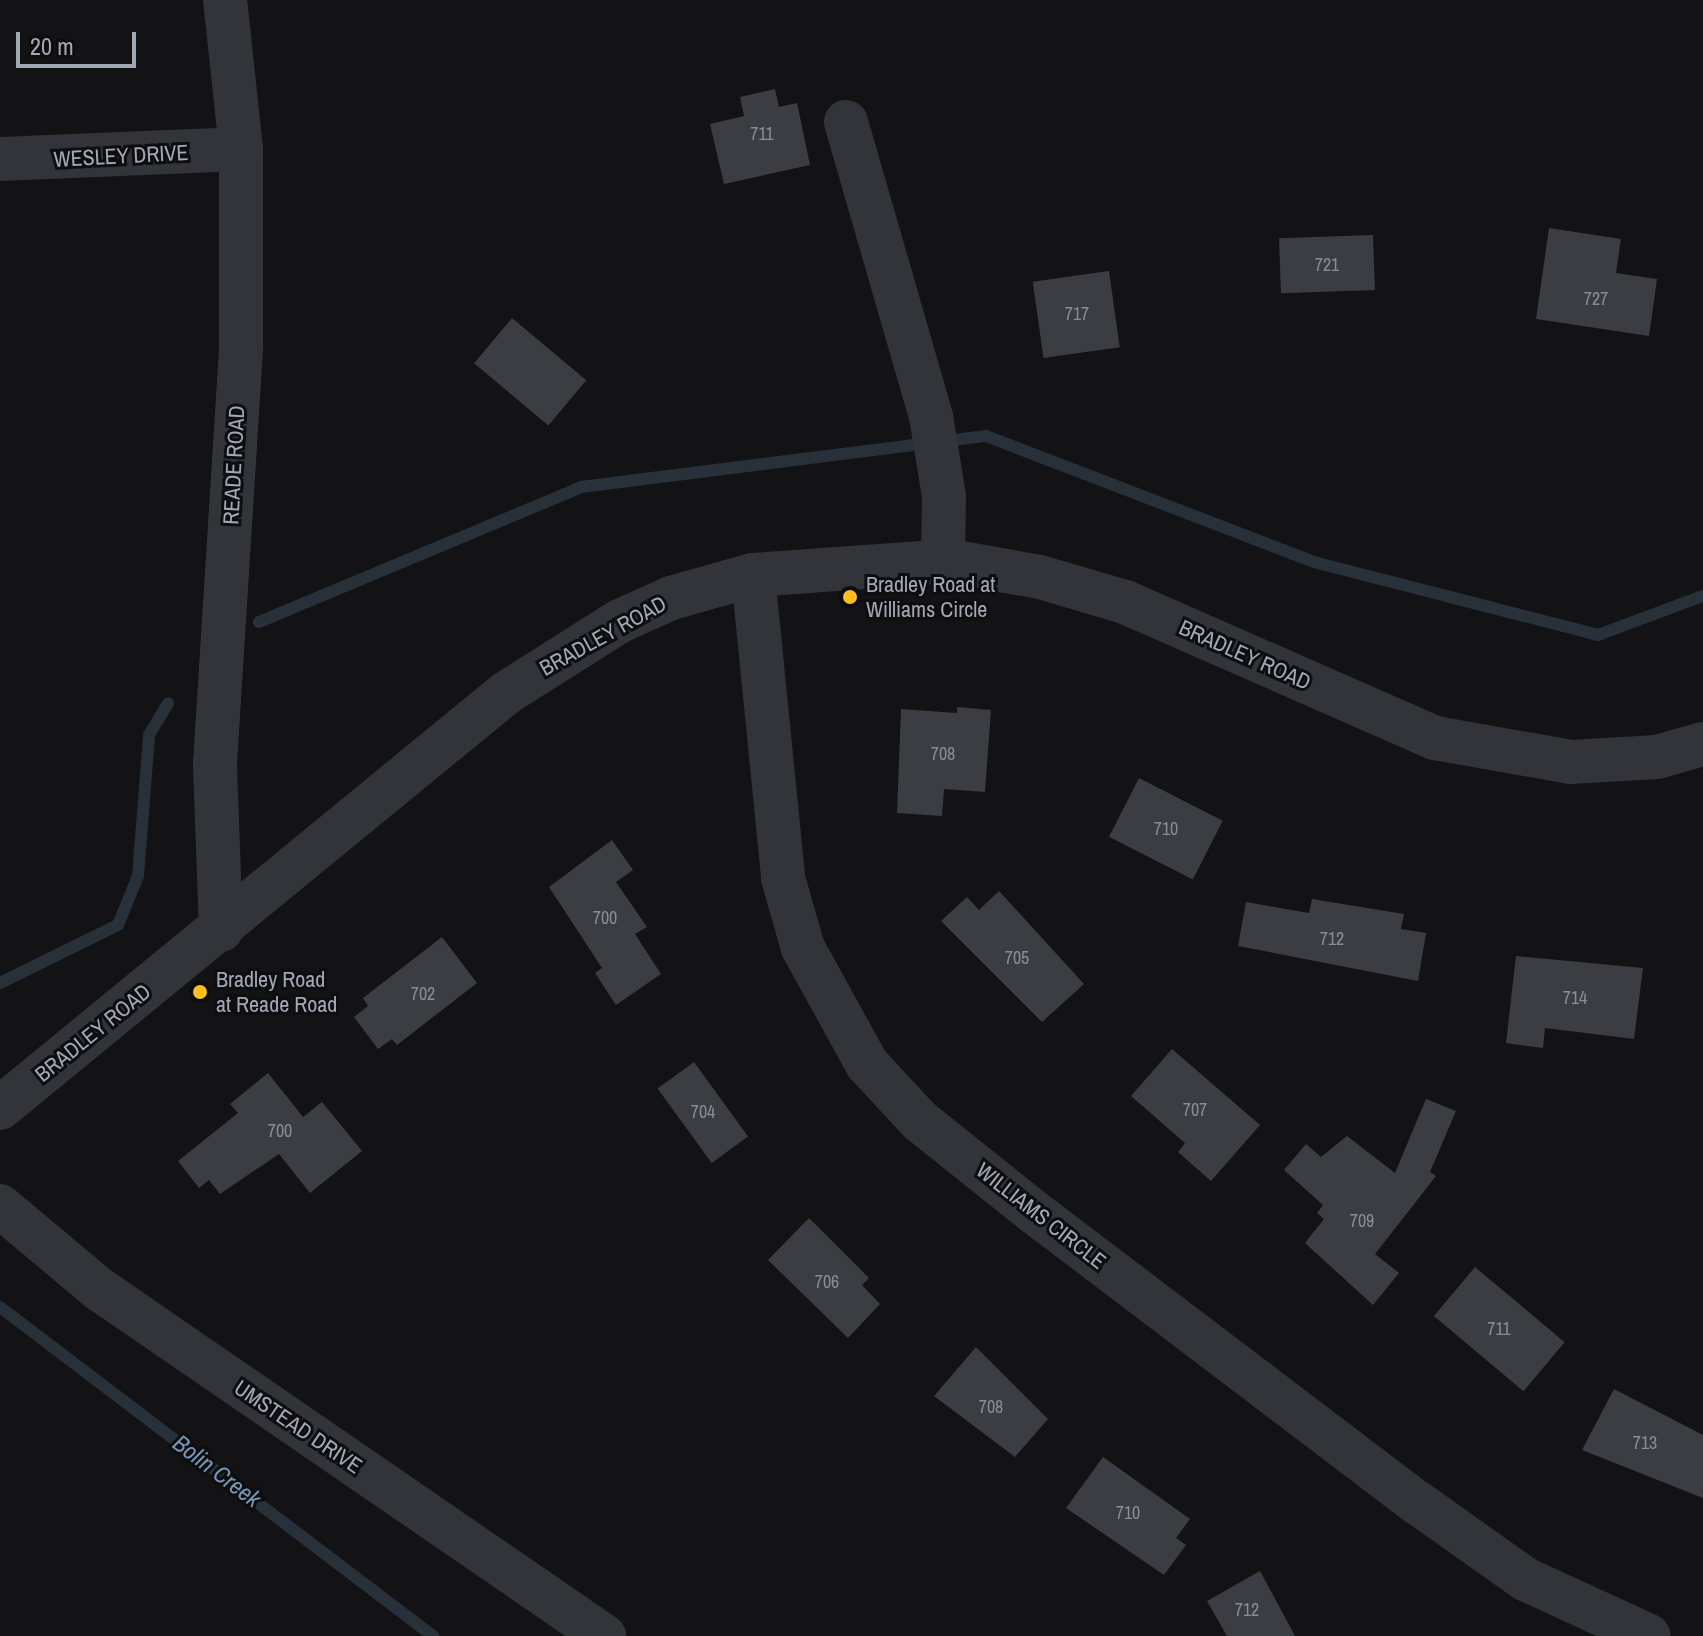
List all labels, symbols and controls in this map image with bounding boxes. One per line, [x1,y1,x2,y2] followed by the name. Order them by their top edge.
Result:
[20,16,140,66] scale bar
[30,30,74,62] text: 20 m
[750,123,774,145] house number: 711
[53,139,189,173] street label: WESLEY DRIVE
[1315,254,1339,276] house number: 721
[1584,288,1608,310] house number: 727
[1065,303,1089,325] house number: 717
[218,405,250,525] street label: READE ROAD
[866,571,995,622] place label: Bradley Road at Williams Circle
[841,588,859,606] marker: Bradley Road at Williams Circle
[535,590,671,682] street label: BRADLEY ROAD
[1175,614,1315,696] street label: BRADLEY ROAD
[931,743,955,765] house number: 708
[1154,818,1178,840] house number: 710
[593,907,617,929] house number: 700
[1320,928,1344,950] house number: 712
[1005,947,1029,969] house number: 705
[216,966,337,1018] place label: Bradley Road at Reade Road
[30,978,156,1088] street label: BRADLEY ROAD
[191,983,209,1001] marker: Bradley Road at Reade Road
[411,983,435,1005] house number: 702
[1563,987,1587,1009] house number: 714
[1183,1099,1207,1121] house number: 707
[691,1101,715,1123] house number: 704
[268,1120,292,1142] house number: 700
[971,1157,1111,1275] street label: WILLIAMS CIRCLE
[1350,1210,1374,1232] house number: 709
[815,1271,839,1293] house number: 706
[1487,1318,1511,1340] house number: 711
[229,1375,367,1479] street label: UMSTEAD DRIVE
[979,1396,1003,1418] house number: 708
[167,1429,267,1513] water label: Bolin Creek
[1633,1432,1657,1454] house number: 713
[1116,1502,1140,1524] house number: 710
[1235,1599,1259,1621] house number: 712

